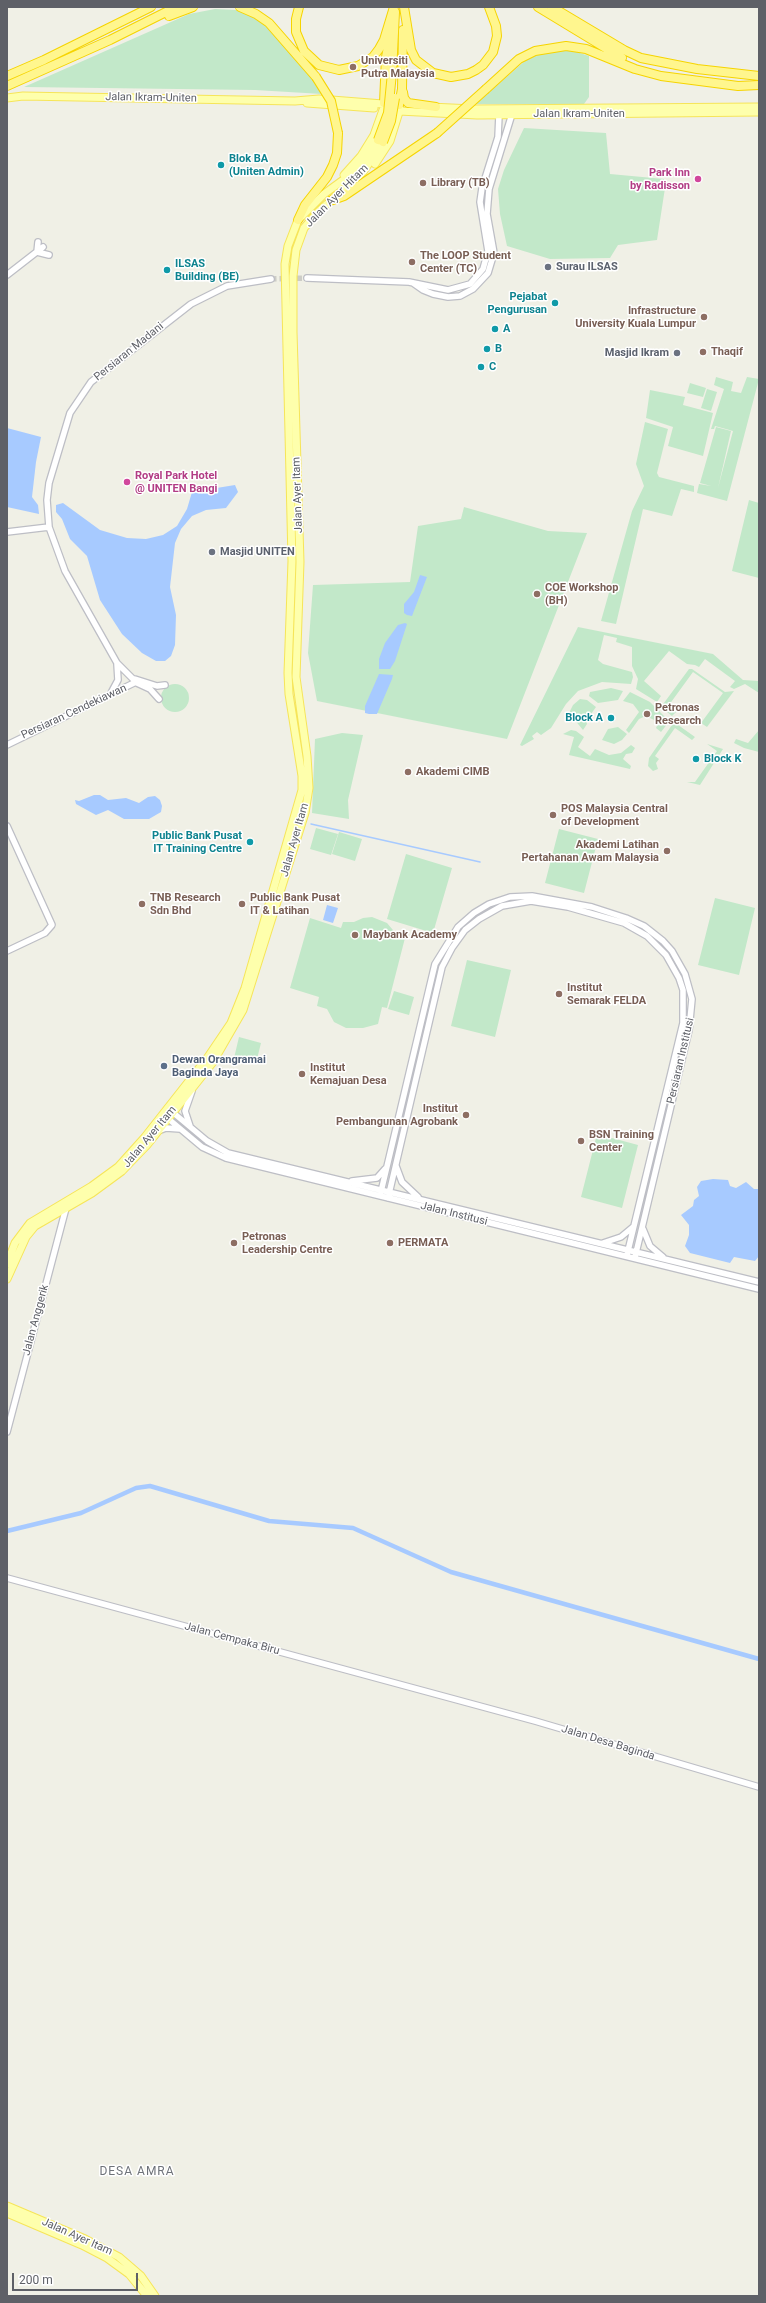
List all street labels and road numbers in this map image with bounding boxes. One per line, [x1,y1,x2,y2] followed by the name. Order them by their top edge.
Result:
[105,91,197,105] street label: Jalan Ikram-Uniten
[533,107,625,121] street label: Jalan Ikram-Uniten
[303,162,371,230] street label: Jalan Ayer Hitam
[92,320,166,384] street label: Persiaran Madani
[290,457,306,533] street label: Jalan Ayer Itam
[19,682,129,742] street label: Persiaran Cendekiawan
[278,802,312,878] street label: Jalan Ayer Itam
[665,1017,697,1105] street label: Persiaran Institusi
[120,1104,180,1170] street label: Jalan Ayer Itam
[419,1199,489,1229] street label: Jalan Institusi
[20,1283,52,1357] street label: Jalan Anggerik
[183,1620,281,1658] street label: Jalan Cempaka Biru
[560,1723,656,1763] street label: Jalan Desa Baginda
[40,2216,114,2258] street label: Jalan Ayer Itam

